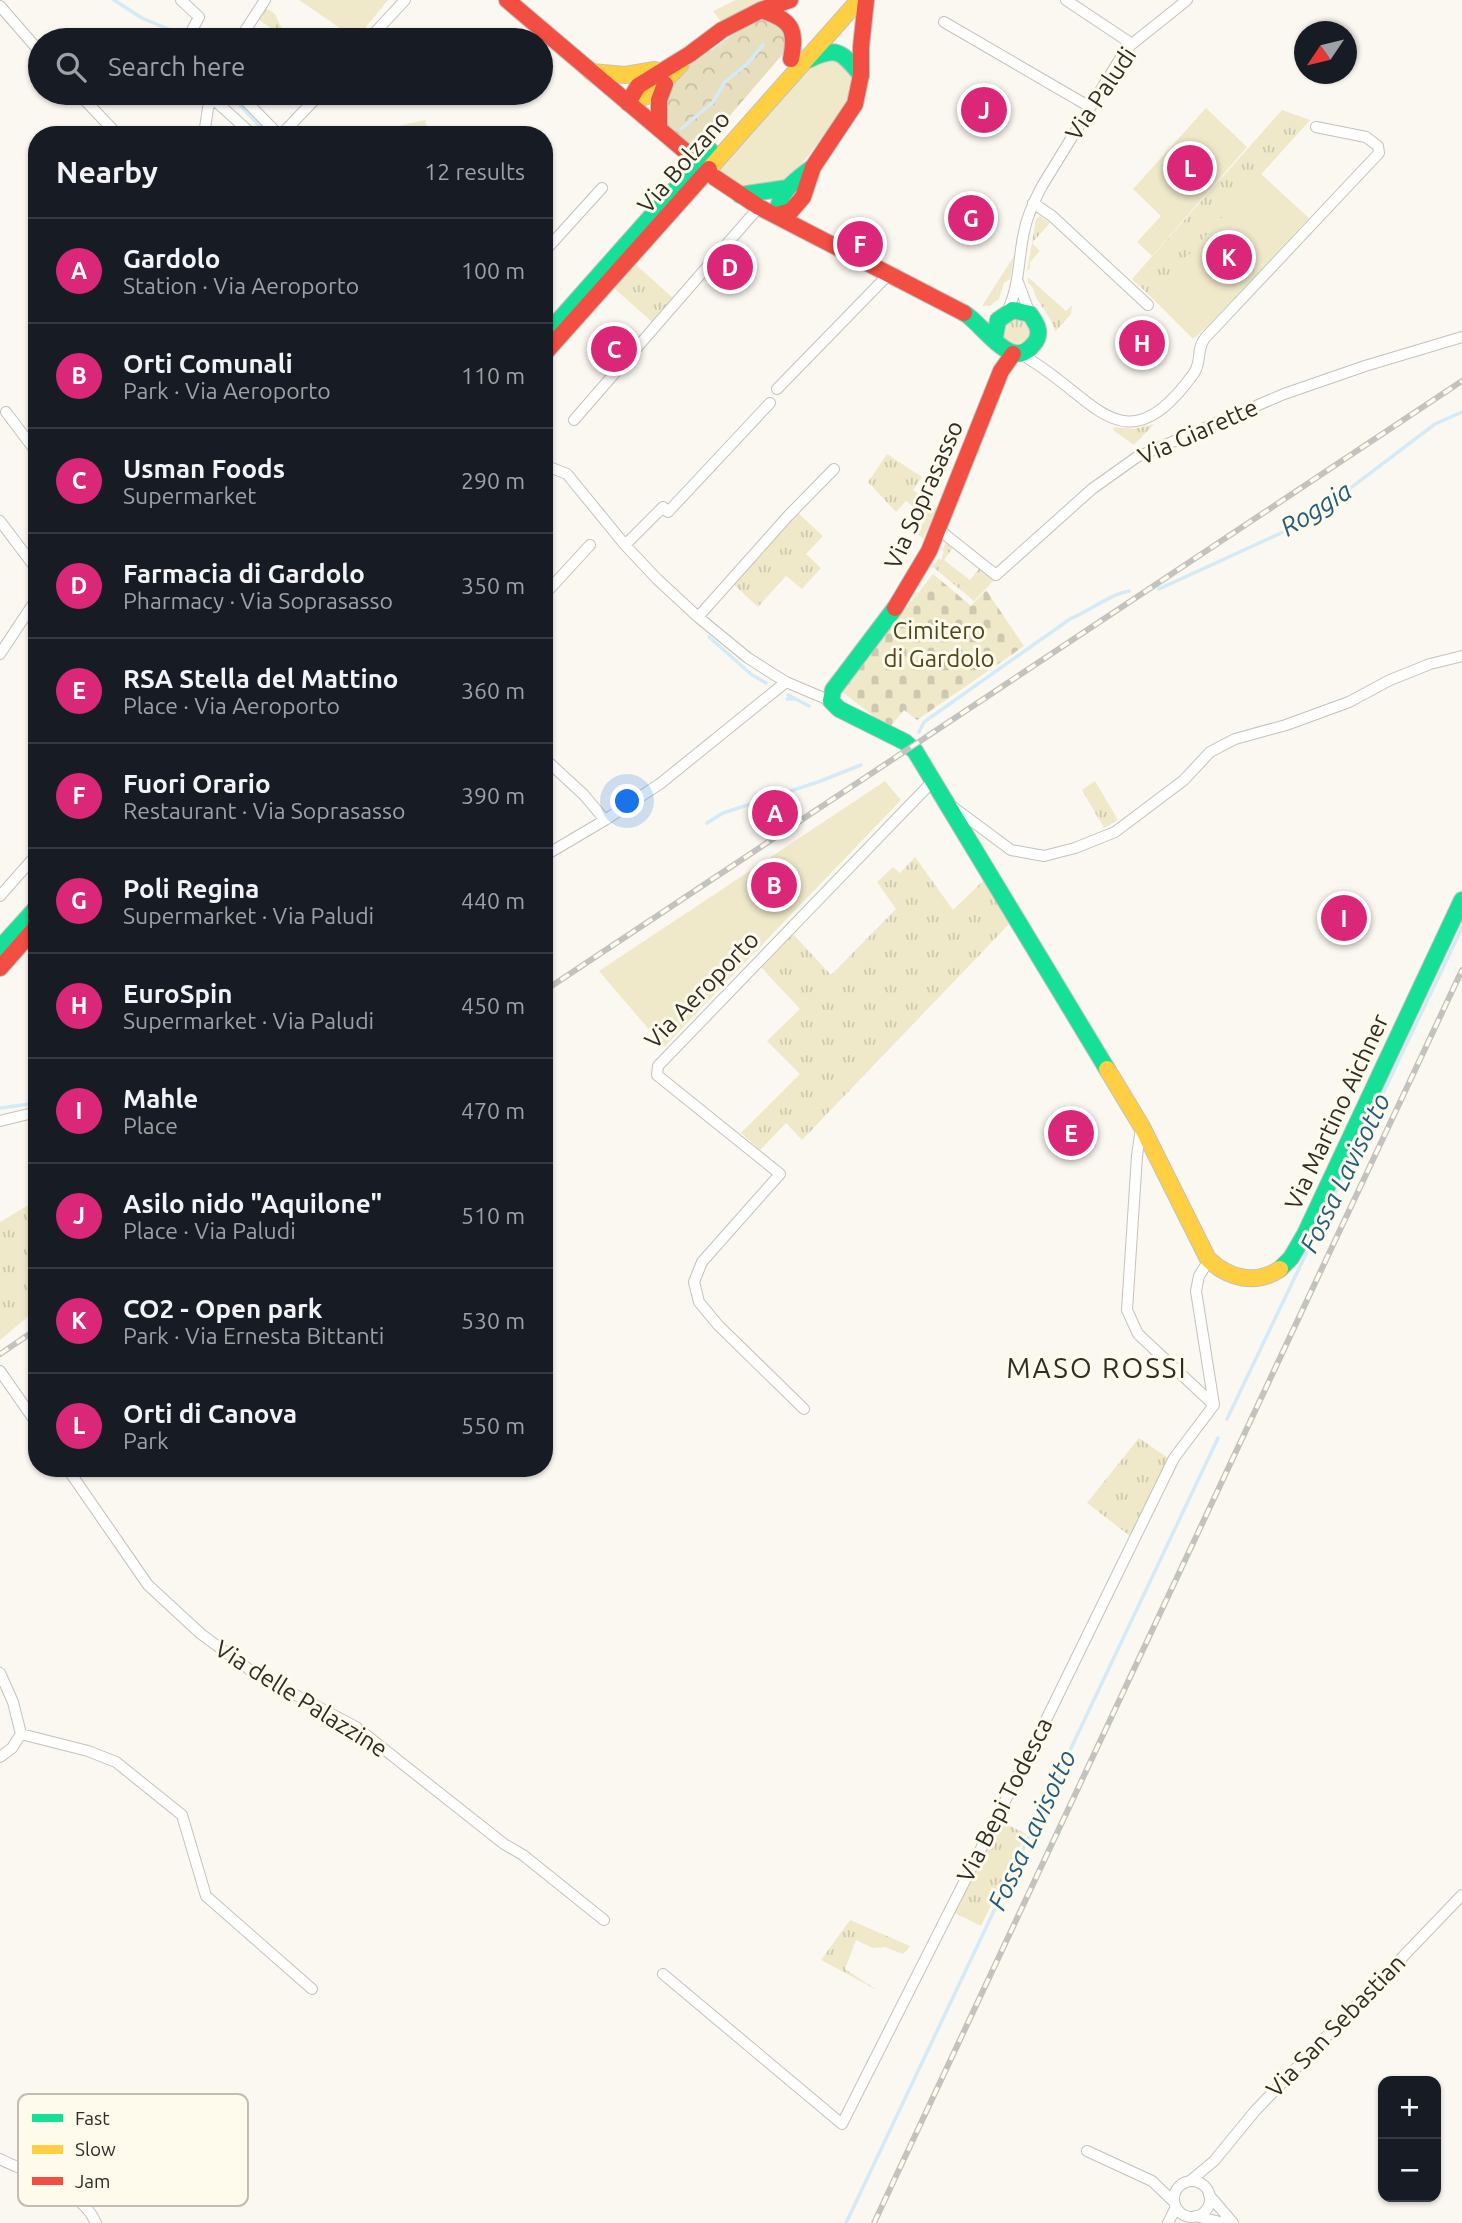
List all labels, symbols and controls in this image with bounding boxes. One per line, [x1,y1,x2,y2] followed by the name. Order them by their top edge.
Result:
[1294,21,1357,84] north arrow
[28,28,553,105] search box
[1060,42,1141,145] street label: Via Paludi
[52,48,90,86] icon: search
[108,52,245,81] text: Search here
[961,84,1007,136] pin: J
[632,105,735,218] street label: Via Bolzano
[1167,142,1213,194] pin: L
[56,155,158,189] text: Nearby
[424,159,525,184] text: 12 results
[948,192,994,244] pin: G
[837,218,883,270] pin: F
[1206,231,1252,283] pin: K
[707,241,753,293] pin: D
[123,244,220,273] text: Gardolo
[71,258,87,283] text: A
[461,258,525,283] text: 100 m
[123,273,359,298] text: Station · Via Aeroporto
[1119,317,1165,369] pin: H
[591,323,637,375] pin: C
[123,349,293,378] text: Orti Comunali
[71,363,87,388] text: B
[461,363,525,388] text: 110 m
[123,378,331,403] text: Park · Via Aeroporto
[1134,393,1262,470] street label: Via Giarette
[879,417,968,573] street label: Via Soprasasso
[123,454,285,483] text: Usman Foods
[72,468,86,493] text: C
[461,468,525,493] text: 290 m
[1275,476,1357,542] water label: Roggia
[123,483,256,508] text: Supermarket
[123,559,365,588] text: Farmacia di Gardolo
[71,573,87,598] text: D
[461,573,525,598] text: 350 m
[123,588,393,613] text: Pharmacy · Via Soprasasso
[883,617,995,672] park label: Cimitero di Gardolo
[123,664,399,693] text: RSA Stella del Mattino
[72,678,86,703] text: E
[461,678,525,703] text: 360 m
[123,693,340,718] text: Place · Via Aeroporto
[123,769,271,798] text: Fuori Orario
[73,783,85,808] text: F
[461,783,525,808] text: 390 m
[610,784,644,818] your location
[752,787,798,839] pin: A
[123,798,406,823] text: Restaurant · Via Soprasasso
[751,859,797,911] pin: B
[123,874,259,903] text: Poli Regina
[71,888,87,913] text: G
[461,888,525,913] text: 440 m
[1321,892,1367,944] pin: I
[123,903,374,928] text: Supermarket · Via Paludi
[639,926,764,1054] street label: Via Aeroporto
[123,979,233,1008] text: EuroSpin
[71,993,87,1018] text: H
[461,993,525,1018] text: 450 m
[123,1008,374,1033] text: Supermarket · Via Paludi
[1279,1010,1394,1214] street label: Via Martino Aichner
[123,1084,198,1113] text: Mahle
[1294,1089,1396,1257] water label: Fossa Lavisotto
[76,1098,82,1123] text: I
[461,1098,525,1123] text: 470 m
[1048,1107,1094,1159] pin: E
[123,1113,178,1138] text: Place
[123,1189,382,1218] text: Asilo nido "Aquilone"
[73,1203,85,1228] text: J
[461,1203,525,1228] text: 510 m
[123,1218,296,1243] text: Place · Via Paludi
[123,1294,322,1323] text: CO2 - Open park
[71,1308,87,1333] text: K
[461,1308,525,1333] text: 530 m
[123,1323,384,1348] text: Park · Via Ernesta Bittanti
[1006,1352,1188,1383] district label: MASO ROSSI
[123,1399,297,1428] text: Orti di Canova
[73,1413,85,1438] text: L
[461,1413,525,1438] text: 550 m
[123,1428,169,1453] text: Park
[210,1635,393,1763] street label: Via delle Palazzine
[951,1713,1058,1886] street label: Via Bepi Todesca
[982,1745,1081,1914] water label: Fossa Lavisotto
[1261,1949,1411,2103] street label: Via San Sebastian
[1378,2076,1441,2202] map controls
[1378,2076,1441,2139] button: +
[18,2094,248,2206] legend
[75,2107,110,2129] text: Fast
[75,2138,116,2160] text: Slow
[1378,2139,1441,2202] button: −
[75,2170,111,2192] text: Jam

